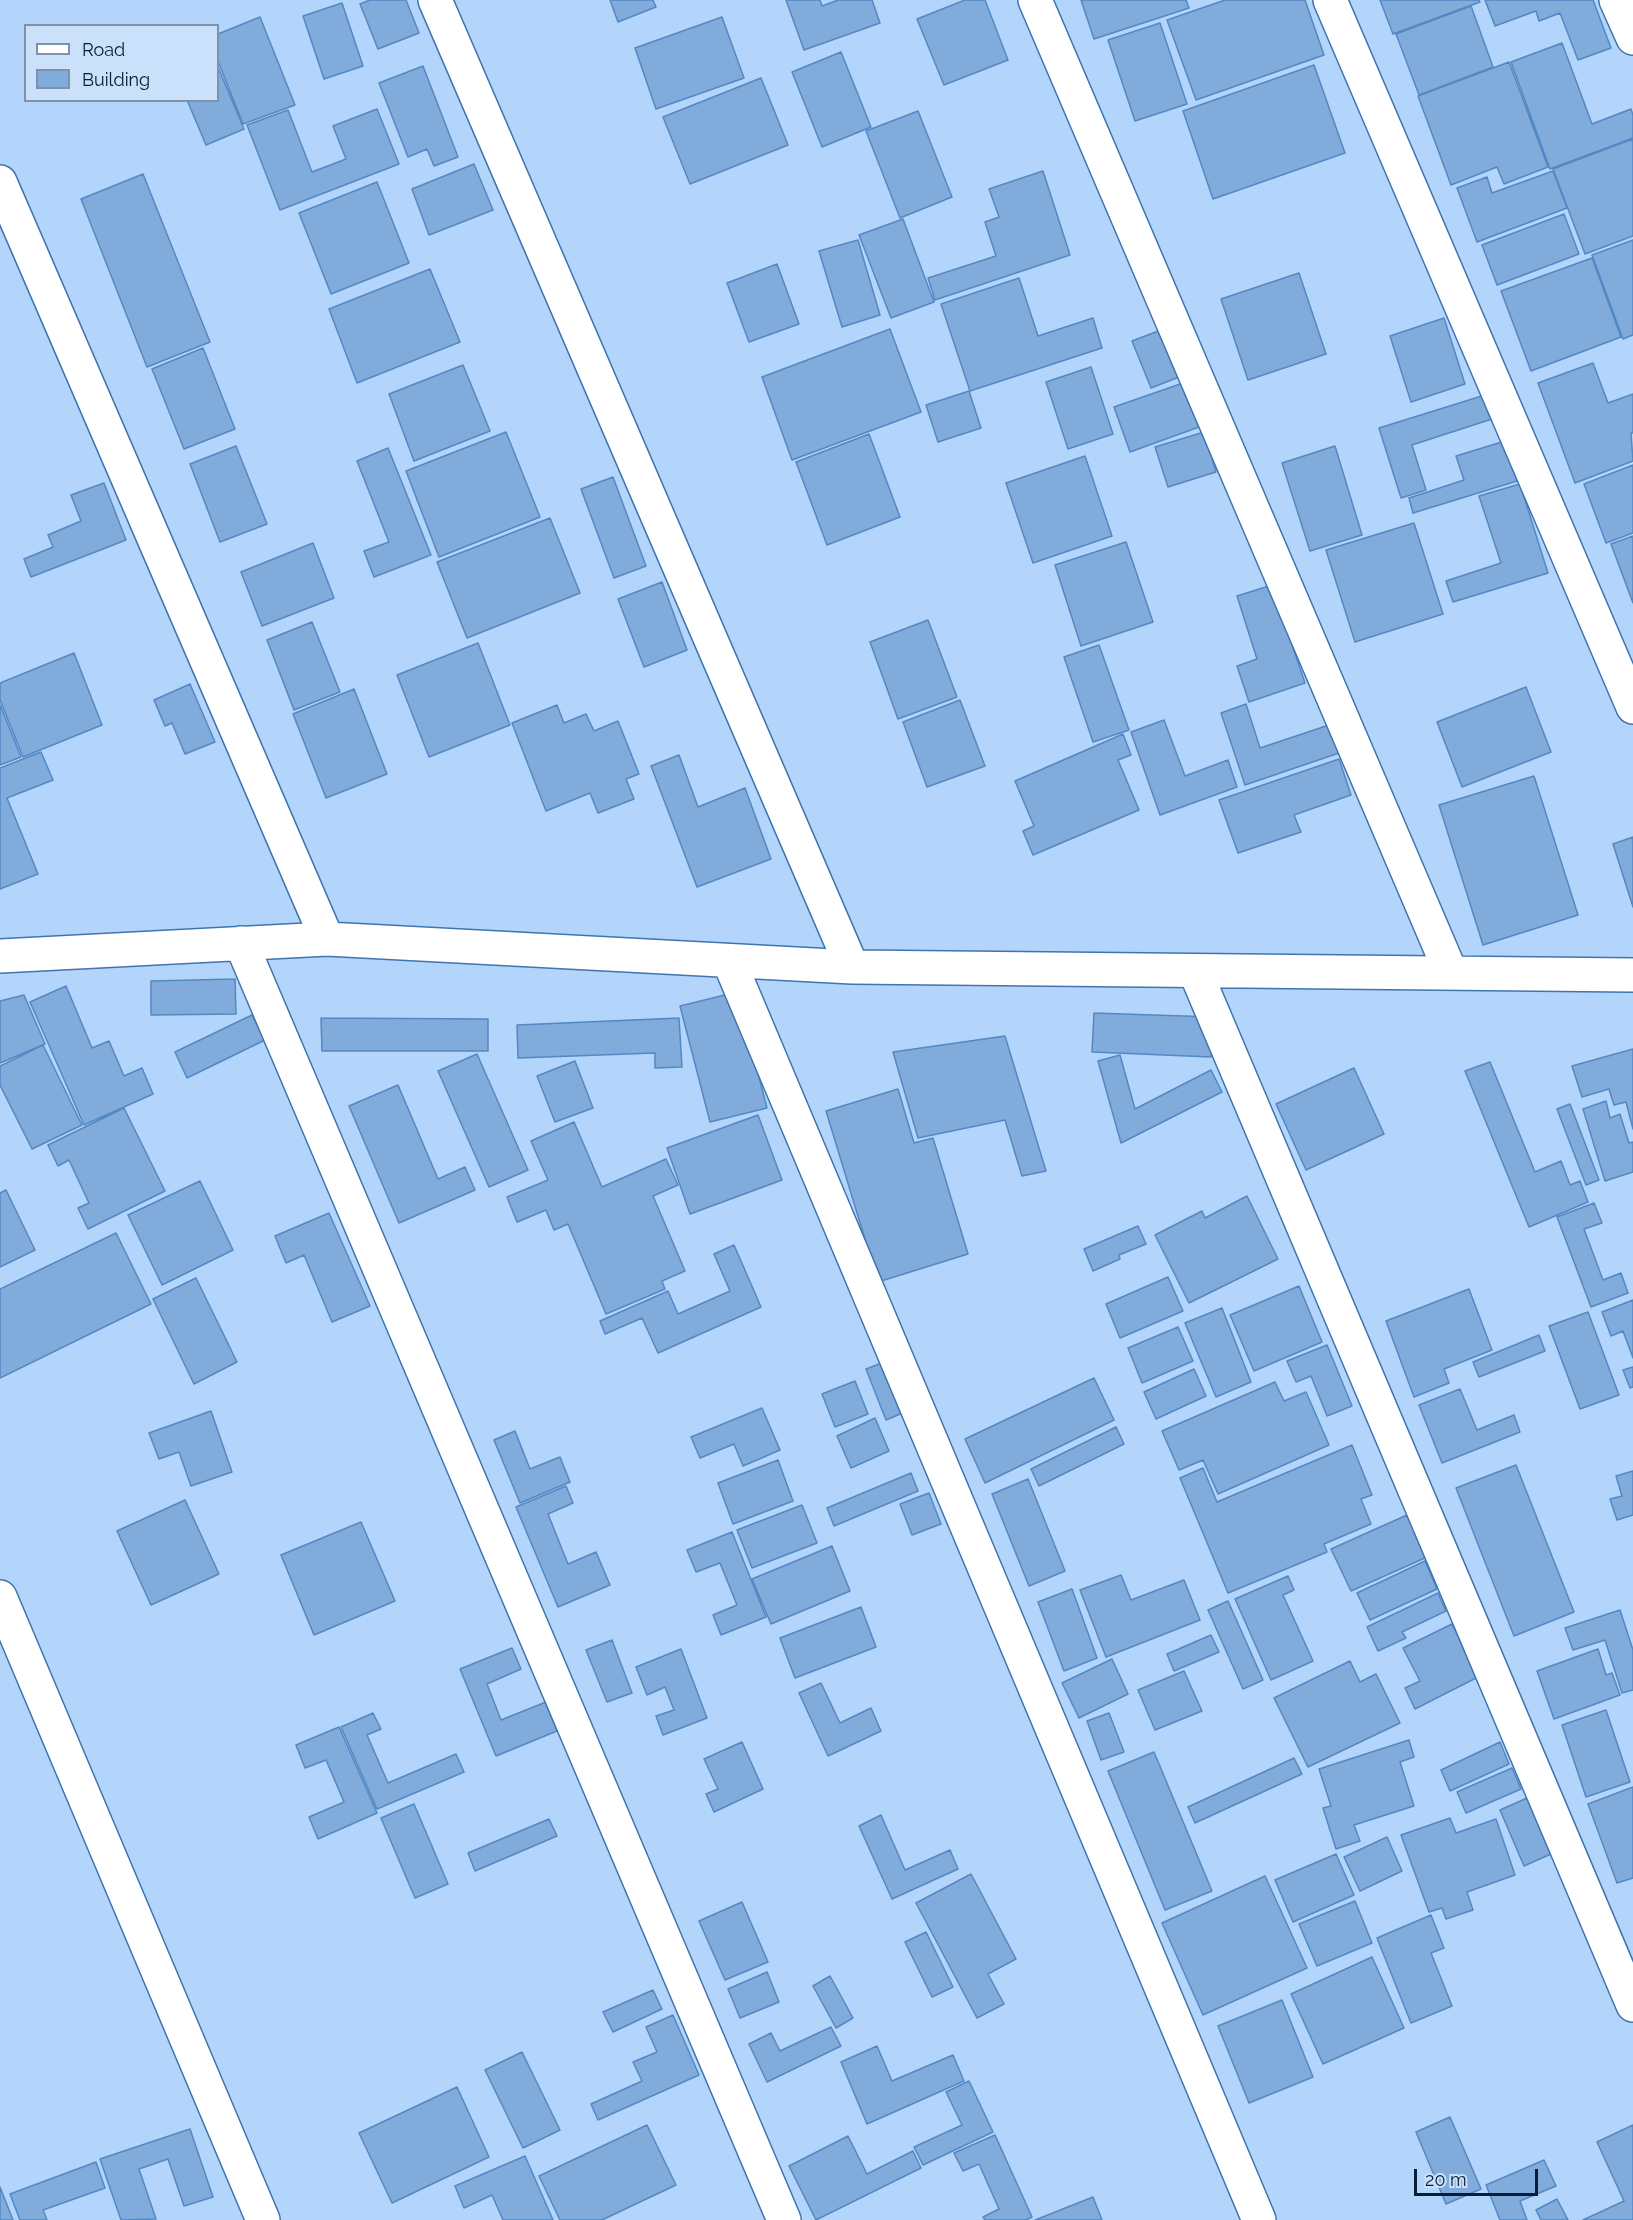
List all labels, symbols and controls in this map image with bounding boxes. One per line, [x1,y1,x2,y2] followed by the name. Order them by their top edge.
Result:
[24,24,219,102] legend
[82,39,125,60] text: Road
[82,69,150,90] text: Building
[1417,2157,1542,2195] scale bar
[1425,2169,1467,2190] text: 20 m

